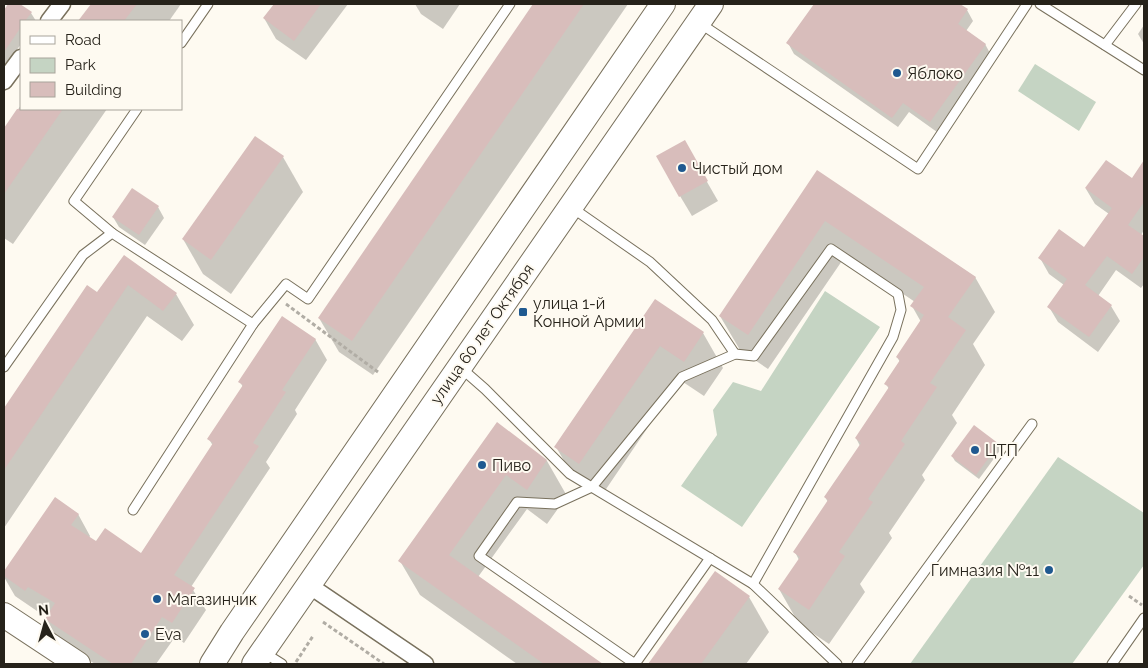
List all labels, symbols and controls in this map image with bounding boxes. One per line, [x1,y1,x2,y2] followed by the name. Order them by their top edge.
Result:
[20,20,182,110] legend
[65,31,101,49] text: Road
[65,56,96,74] text: Park
[907,64,963,83] place label: Яблоко
[891,67,903,79] marker: Яблоко
[65,81,122,99] text: Building
[692,159,783,178] place label: Чистый дом
[676,162,688,174] marker: Чистый дом
[426,260,538,408] street label: улица 60 лет Октября
[533,294,644,331] place label: улица 1-й Конной Армии
[517,306,529,318] marker: улица 1-й Конной Армии
[985,441,1018,460] place label: ЦТП
[969,444,981,456] marker: ЦТП
[492,456,531,475] place label: Пиво
[476,459,488,471] marker: Пиво
[931,561,1039,580] place label: Гимназия №11
[1043,564,1055,576] marker: Гимназия №11
[167,590,257,609] place label: Магазинчик
[151,593,163,605] marker: Магазинчик
[20,598,70,648] north arrow
[37,602,50,619] text: N
[155,625,181,644] place label: Eva
[139,628,151,640] marker: Eva

